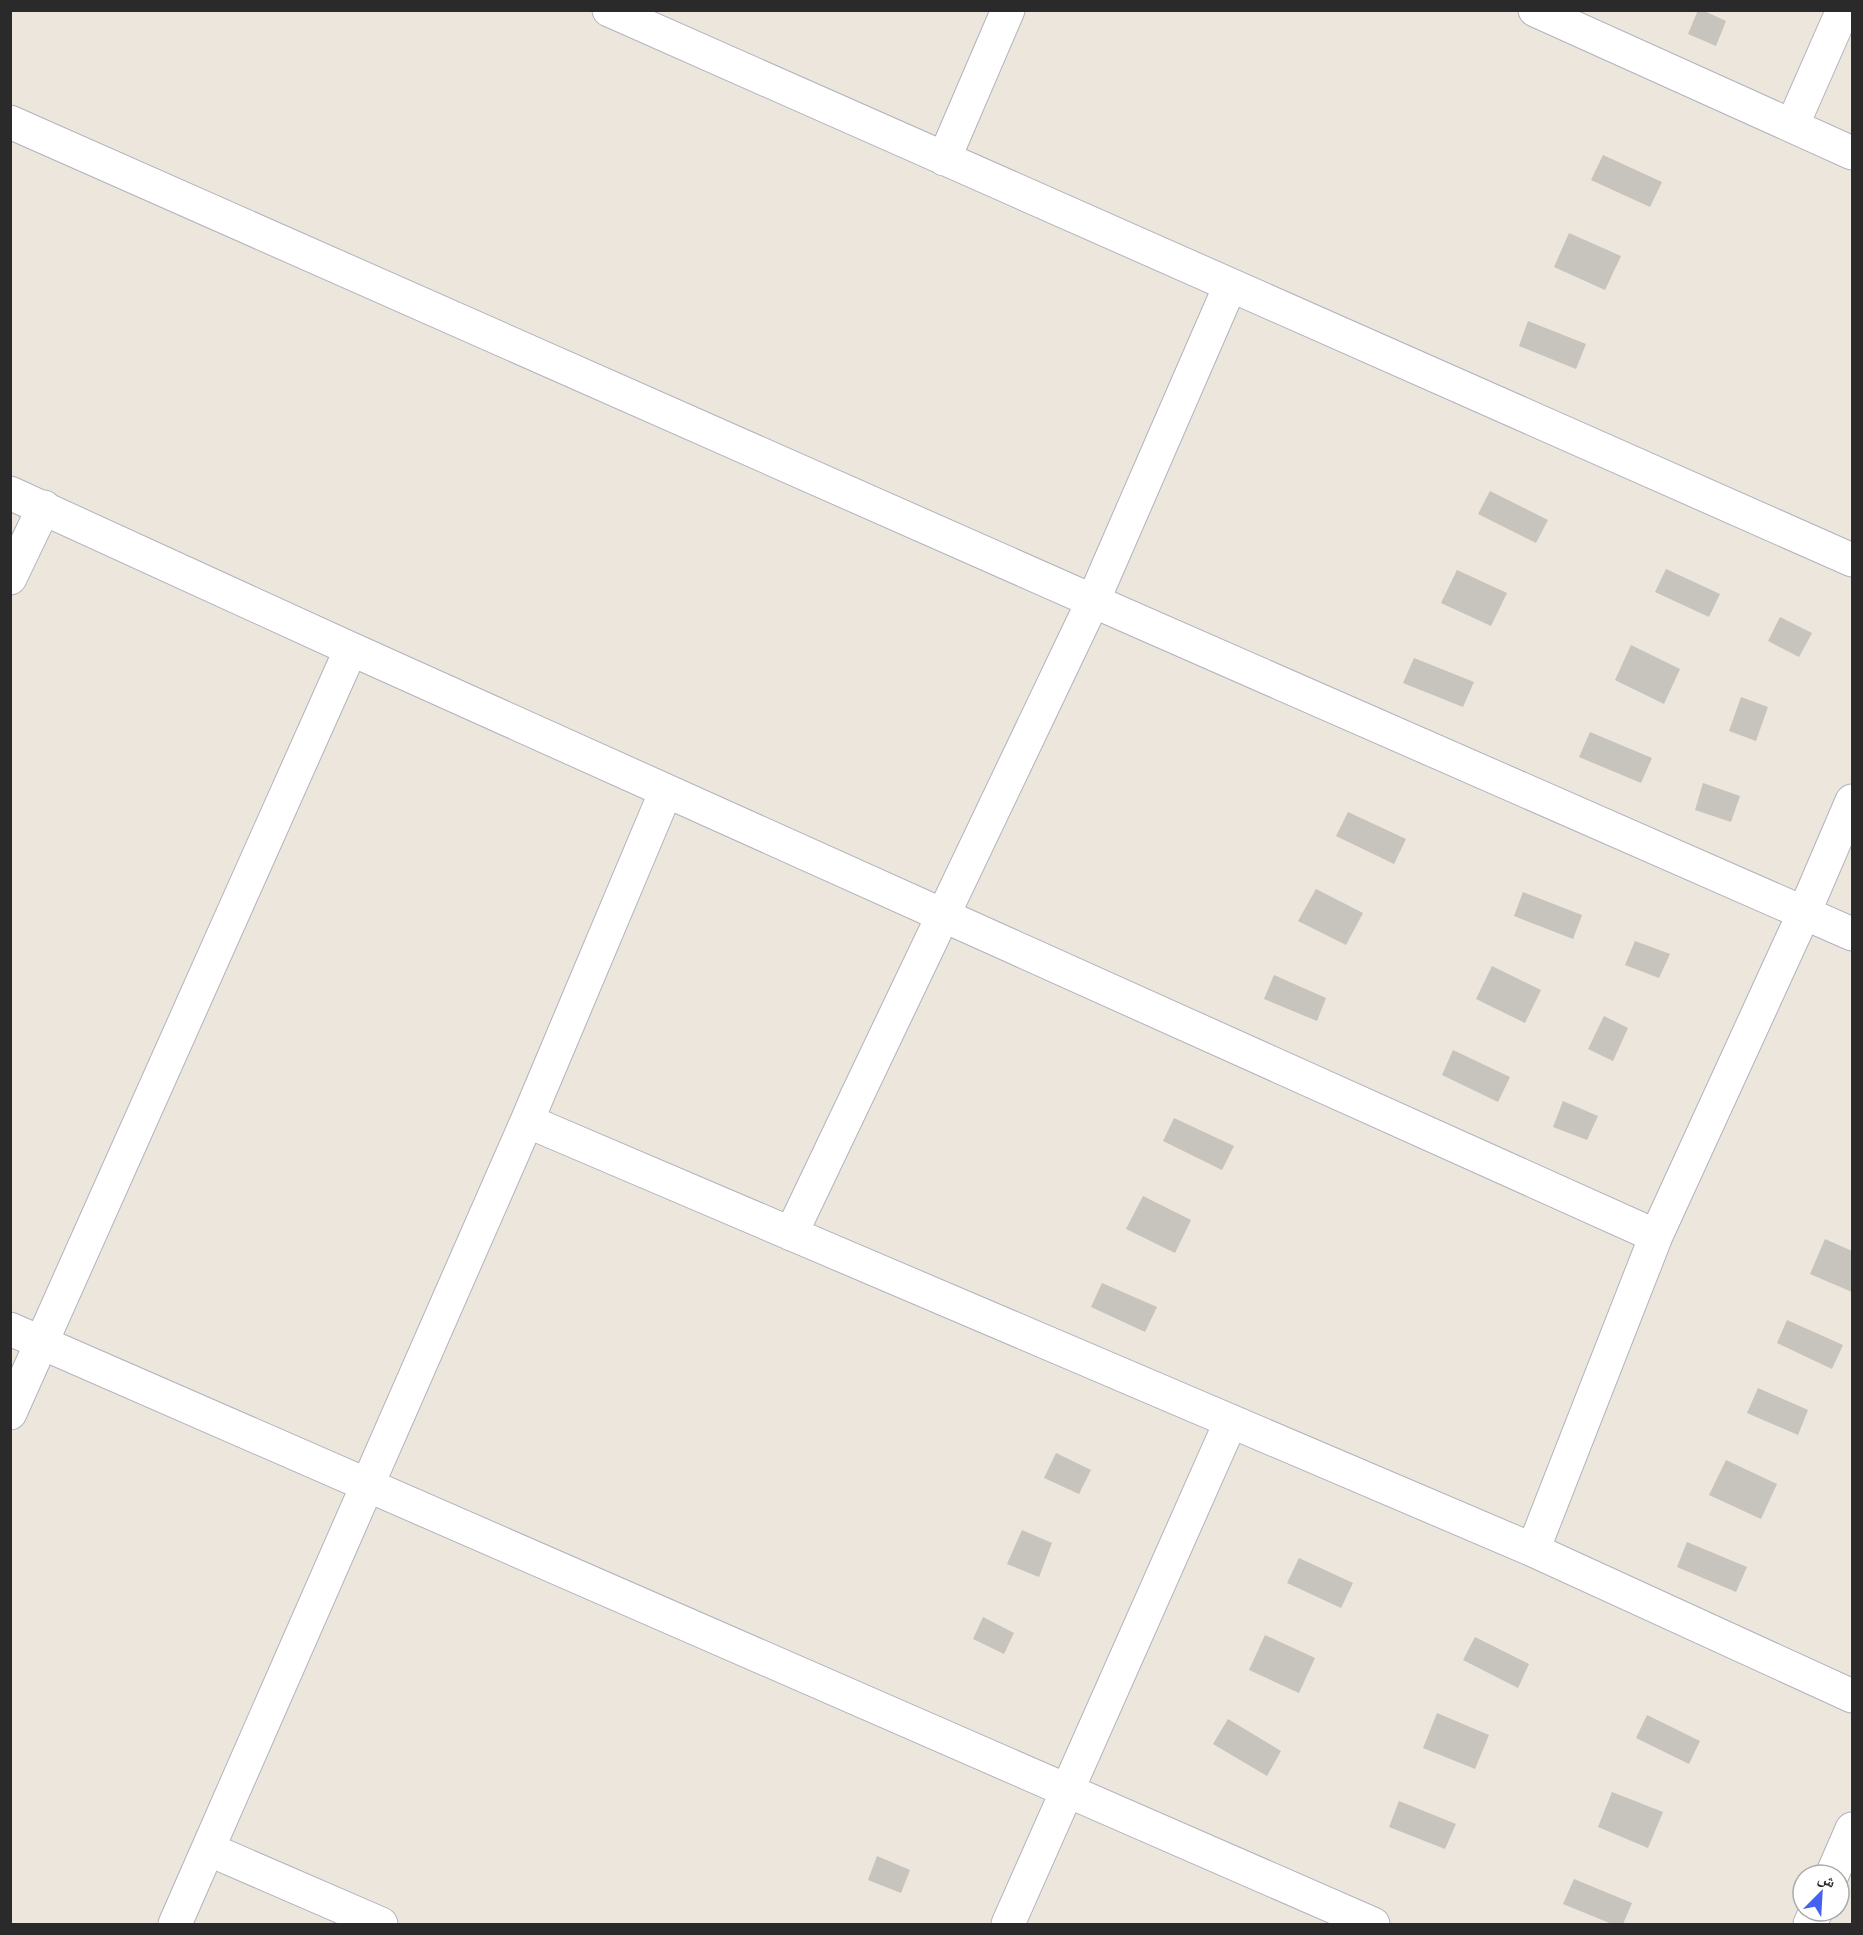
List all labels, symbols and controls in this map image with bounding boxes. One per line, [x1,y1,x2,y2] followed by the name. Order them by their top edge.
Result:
[1791,1863,1851,1923] north arrow
[1815,1868,1839,1892] text: ش

